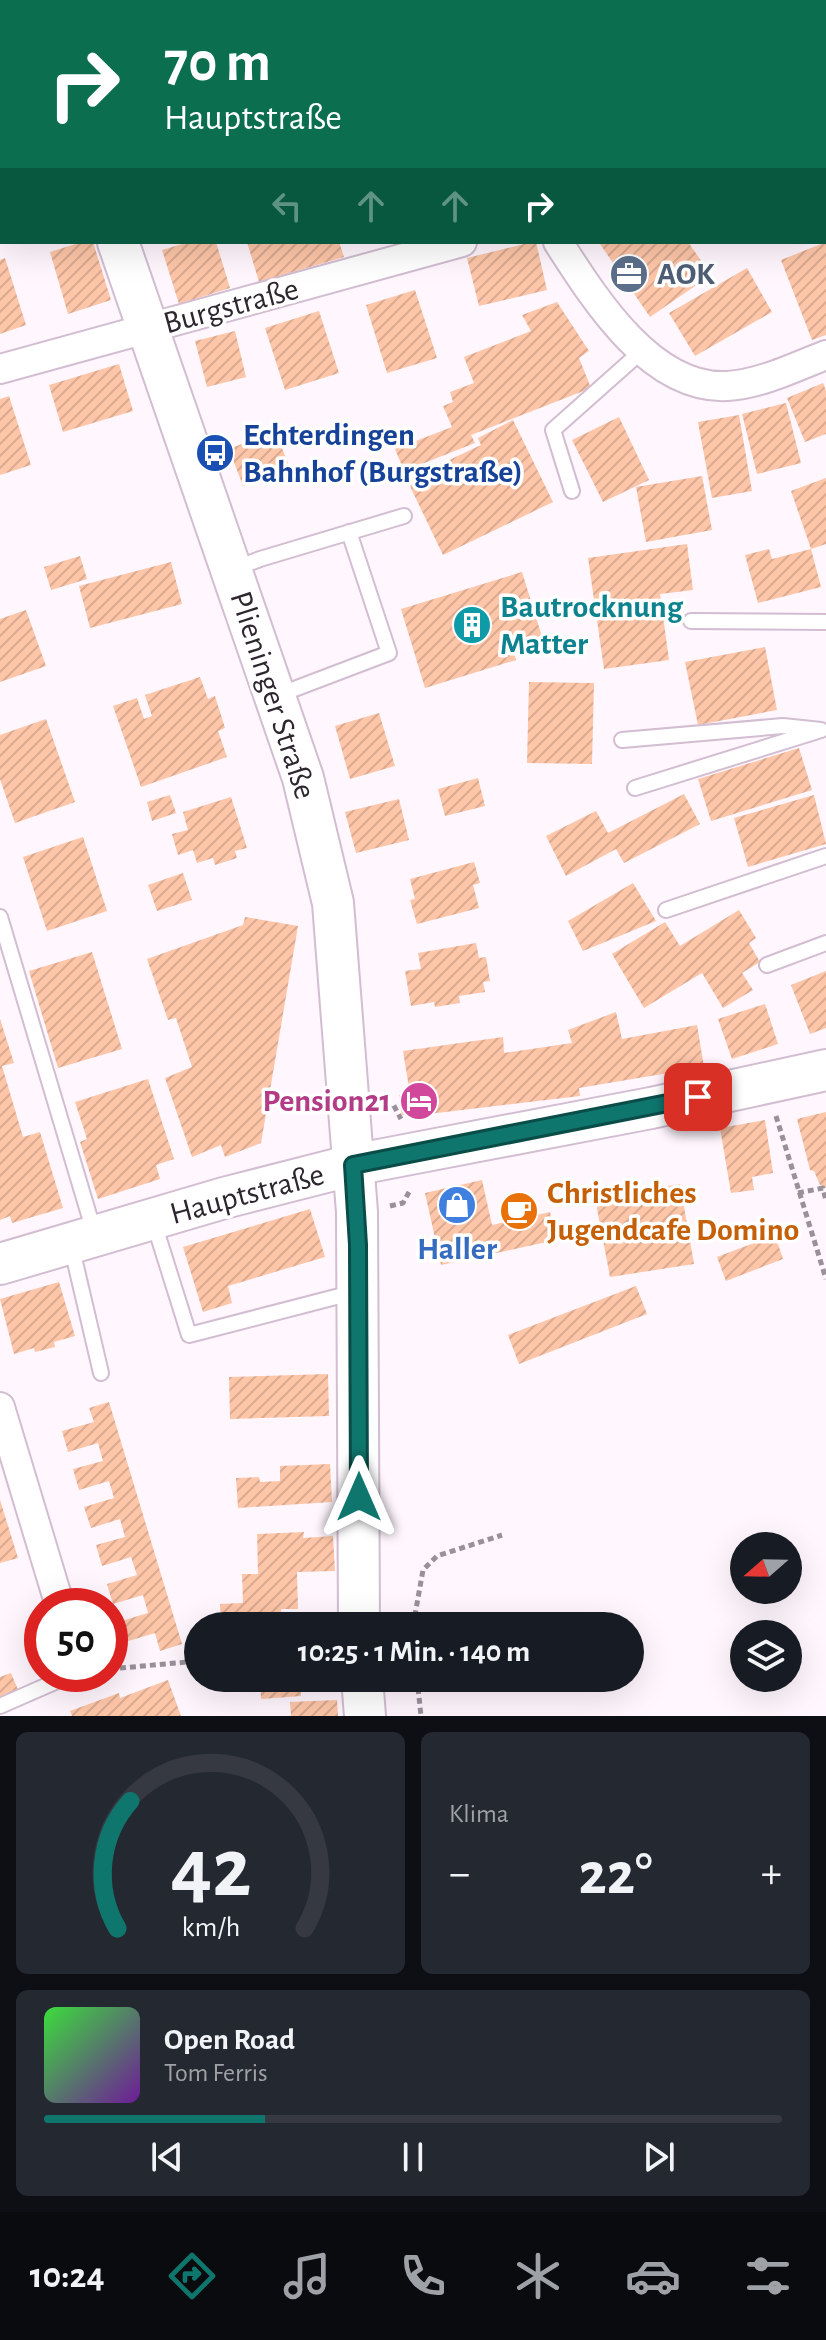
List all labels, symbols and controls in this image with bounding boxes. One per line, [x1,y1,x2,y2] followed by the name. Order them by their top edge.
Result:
[32,32,136,136] icon: right
[164,35,271,91] text: 70 m
[164,100,342,136] text: Hauptstraße
[265,184,309,228] icon: left
[349,184,393,228] icon: ahead
[433,184,477,228] icon: ahead
[517,184,561,228] icon: right
[608,253,650,295] office icon: AOK
[657,258,715,290] place label: AOK
[160,273,302,339] street label: Burgstraße
[243,419,523,488] place label: Echterdingen Bahnhof (Burgstraße)
[194,432,236,474] bus stop icon: Echterdingen Bahnhof (Burgstraße)
[224,587,322,803] street label: Plieninger Straße
[500,591,684,660] place label: Bautrocknung Matter
[451,604,493,646] building icon: Bautrocknung Matter
[664,1063,732,1131] pin
[676,1075,720,1119] icon: arrive
[398,1080,440,1122] hotel icon: Pension21
[262,1085,391,1117] place label: Pension21
[166,1158,328,1230] street label: Hauptstraße
[547,1177,799,1246] place label: Christliches Jugendcafe Domino
[436,1184,478,1226] shop icon: Haller
[498,1190,540,1232] cafe icon: Christliches Jugendcafe Domino
[417,1233,497,1265] place label: Haller
[317,1455,401,1539] position arrow
[730,1532,802,1604] north arrow
[730,1532,802,1692] map controls
[24,1588,128,1692] speed limit sign: 50
[730,1620,802,1692] button: layers
[298,1637,530,1667] text: 10:25 · 1 Min. · 140 m
[449,1801,509,1827] text: Klima
[170,1828,251,1912] text: 42
[578,1845,653,1905] text: 22°
[449,1852,470,1896] text: −
[761,1852,782,1896] text: +
[181,1913,240,1942] text: km/h
[164,2025,295,2055] text: Open Road
[164,2060,268,2086] text: Tom Ferris
[145,2135,189,2179] icon: previous
[391,2135,435,2179] icon: pause
[637,2135,681,2179] icon: next
[164,2248,220,2304] icon: directions
[279,2248,335,2304] icon: music
[395,2248,451,2304] icon: phone
[510,2248,566,2304] icon: climate
[625,2248,681,2304] icon: car
[740,2248,796,2304] icon: filters
[30,2258,105,2294] text: 10:24

